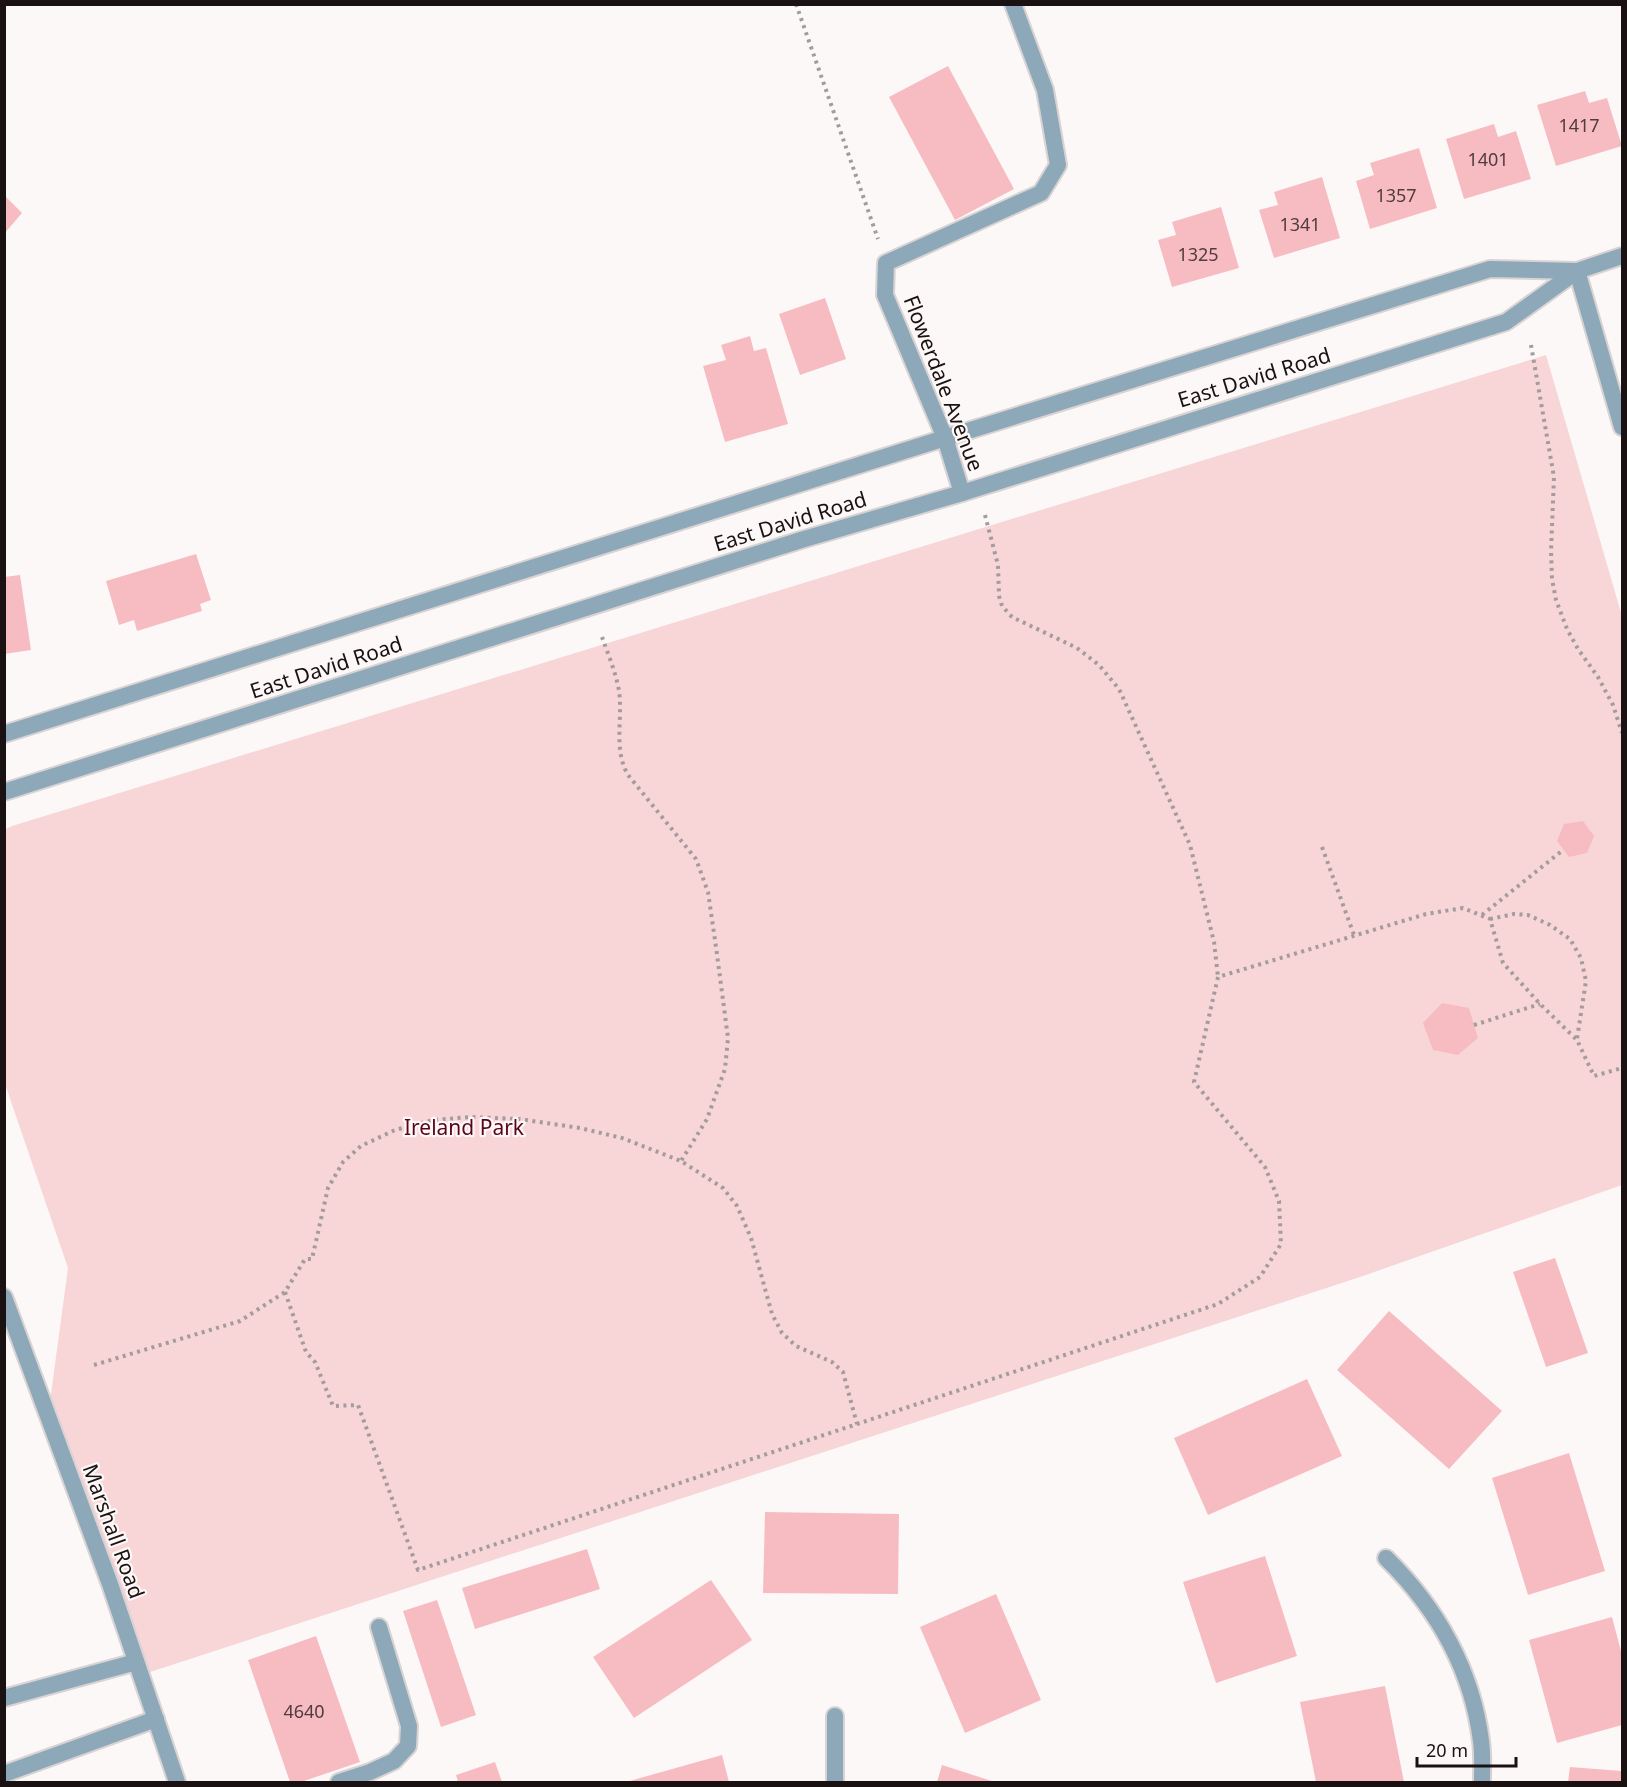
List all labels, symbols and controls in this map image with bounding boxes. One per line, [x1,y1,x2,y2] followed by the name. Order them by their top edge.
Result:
[1558,113,1600,137] house number: 1417
[1467,147,1509,171] house number: 1401
[1375,183,1417,207] house number: 1357
[1279,212,1321,236] house number: 1341
[1177,242,1219,266] house number: 1325
[898,291,990,475] street label: Flowerdale Avenue
[1174,340,1334,414] street label: East David Road
[710,484,870,558] street label: East David Road
[246,629,406,705] street label: East David Road
[404,1113,525,1141] park label: Ireland Park
[77,1460,151,1602] street label: Marshall Road
[283,1699,325,1723] house number: 4640
[1417,1730,1516,1768] scale bar
[1426,1738,1468,1762] text: 20 m

